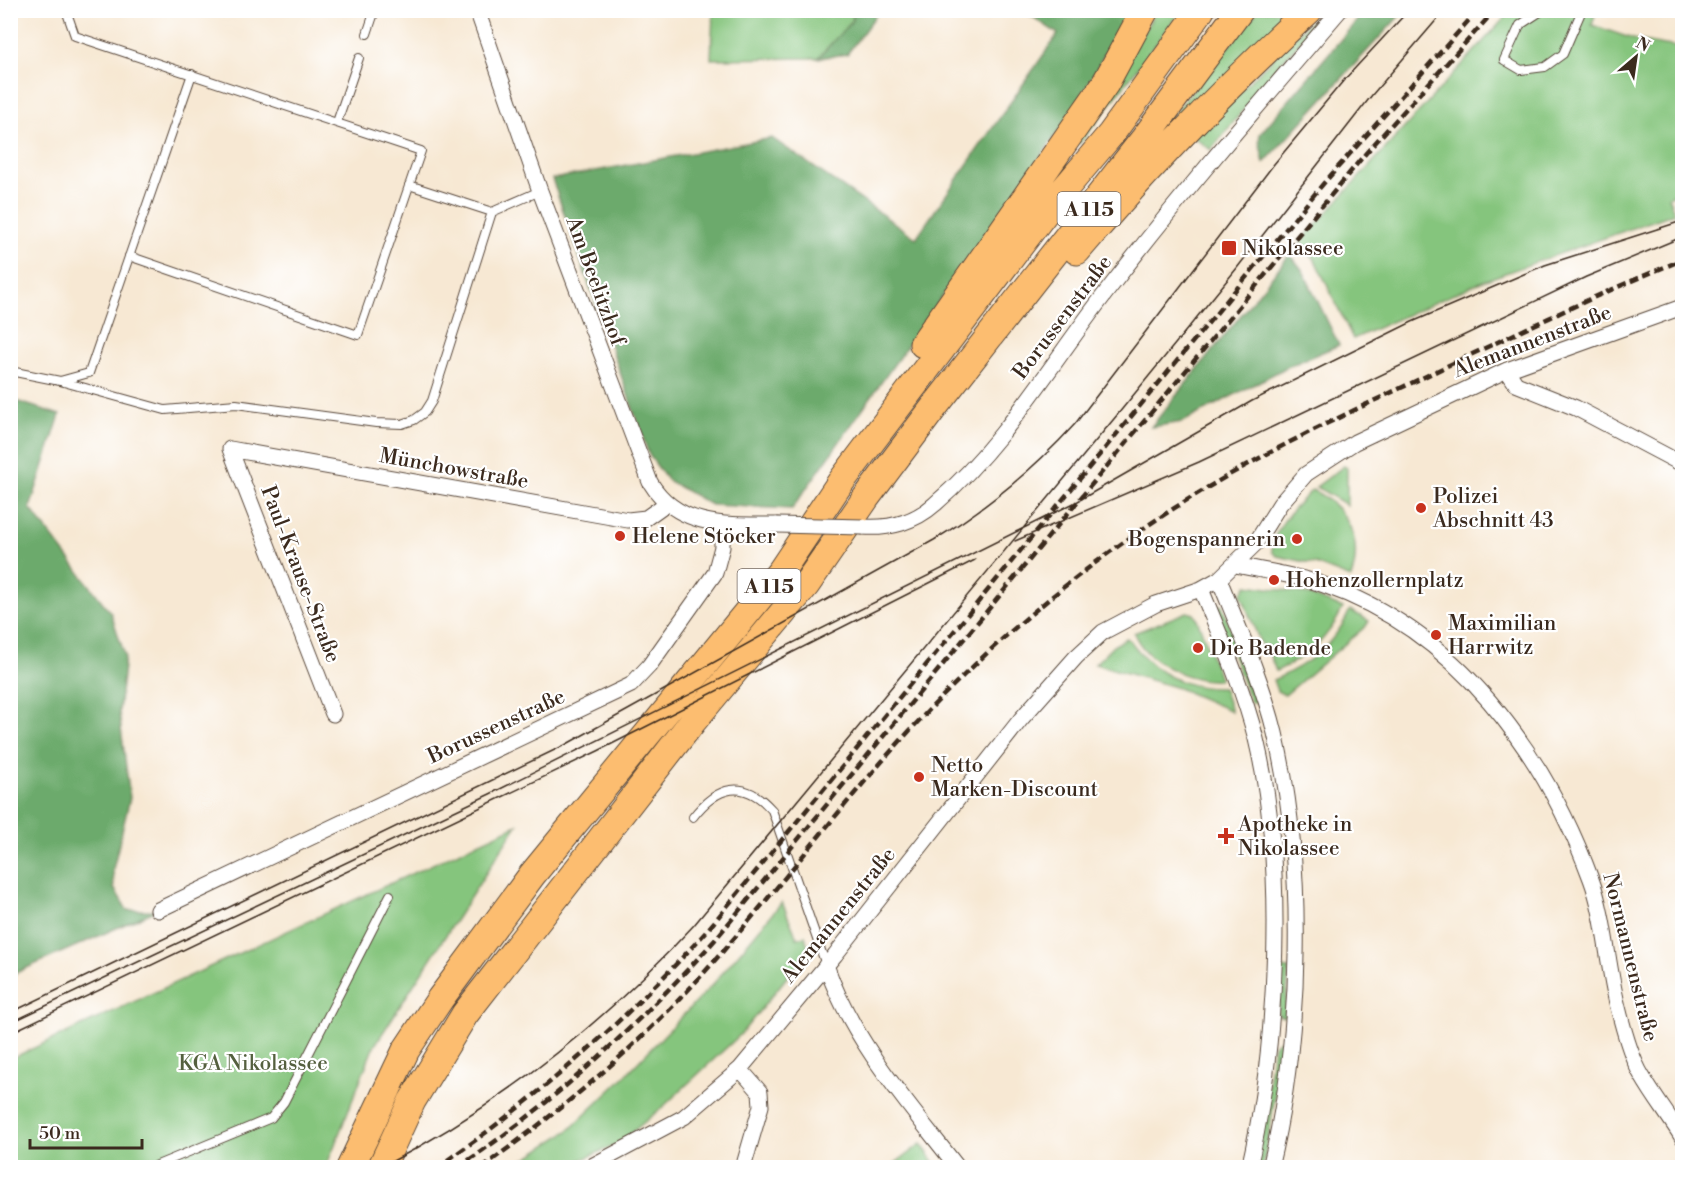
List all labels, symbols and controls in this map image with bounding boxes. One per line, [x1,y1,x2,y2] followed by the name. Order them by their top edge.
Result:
[1606,27,1666,87] north arrow
[1632,33,1653,57] text: N
[1058,192,1120,226] road number: A 115
[559,212,631,351] street label: Am Beelitzhof
[1242,236,1344,262] place label: Nikolassee
[1220,239,1238,257] marker: Nikolassee
[1007,250,1118,386] street label: Borussenstraße
[1449,300,1615,384] street label: Alemannenstraße
[377,443,530,495] street label: Münchowstraße
[254,482,346,666] street label: Paul-Krause-Straße
[1432,484,1554,534] place label: Polizei Abschnitt 43
[1414,501,1428,515] marker: Polizei Abschnitt 43
[632,524,776,550] place label: Helene Stöcker
[1127,527,1285,553] place label: Bogenspannerin
[613,529,627,543] marker: Helene Stöcker
[1290,532,1304,546] marker: Bogenspannerin
[1286,568,1464,594] place label: Hohenzollernplatz
[738,569,800,603] road number: A 115
[1267,573,1281,587] marker: Hohenzollernplatz
[1448,611,1557,661] place label: Maximilian Harrwitz
[1429,628,1443,642] marker: Maximilian Harrwitz
[1210,636,1331,662] place label: Die Badende
[1191,641,1205,655] marker: Die Badende
[423,684,569,770] street label: Borussenstraße
[931,753,1099,803] place label: Netto Marken-Discount
[912,770,926,784] marker: Netto Marken-Discount
[1237,812,1353,862] place label: Apotheke in Nikolassee
[1219,829,1233,843] marker: Apotheke in Nikolassee
[775,842,901,990] street label: Alemannenstraße
[1597,870,1664,1044] street label: Normannenstraße
[178,1051,328,1077] park label: KGA Nikolassee
[30,1112,142,1150] scale bar
[39,1122,81,1145] text: 50 m

